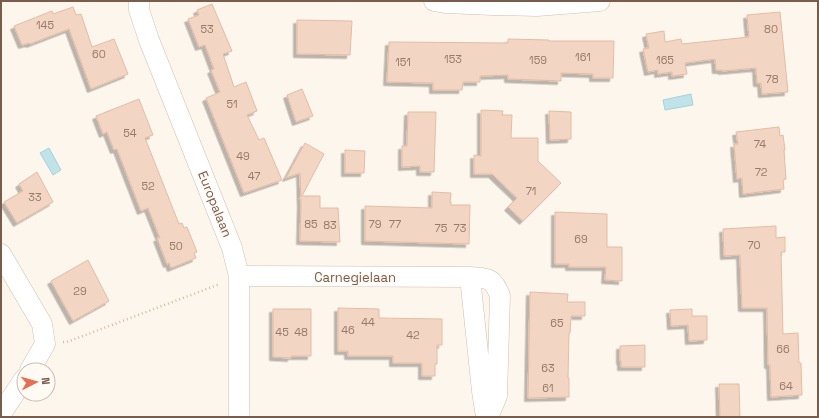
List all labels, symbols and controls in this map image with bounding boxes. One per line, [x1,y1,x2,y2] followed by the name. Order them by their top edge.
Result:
[36,18,54,32] house number: 145
[200,22,214,36] house number: 53
[764,22,778,36] house number: 80
[92,47,106,61] house number: 60
[575,50,591,64] house number: 161
[444,52,462,66] house number: 153
[529,53,547,67] house number: 159
[656,53,674,67] house number: 165
[395,55,411,69] house number: 151
[765,72,779,86] house number: 78
[226,97,238,111] house number: 51
[123,126,137,140] house number: 54
[754,137,766,151] house number: 74
[236,149,250,163] house number: 49
[755,165,768,179] house number: 72
[194,168,236,240] street label: Europalaan
[248,169,260,183] house number: 47
[141,179,155,193] house number: 52
[526,184,536,198] house number: 71
[28,190,42,204] house number: 33
[304,217,318,231] house number: 85
[369,217,382,231] house number: 79
[389,217,401,231] house number: 77
[323,218,337,232] house number: 83
[435,221,448,235] house number: 75
[454,221,467,235] house number: 73
[574,232,588,246] house number: 69
[747,238,761,252] house number: 70
[169,239,183,253] house number: 50
[314,269,396,286] street label: Carnegielaan
[73,284,87,298] house number: 29
[361,315,375,329] house number: 44
[550,316,564,330] house number: 65
[341,323,355,337] house number: 46
[275,325,289,339] house number: 45
[294,325,308,339] house number: 48
[406,328,420,342] house number: 42
[776,342,790,356] house number: 66
[541,361,555,375] house number: 63
[16,362,56,402] north arrow
[39,377,53,385] text: N
[779,379,793,393] house number: 64
[542,381,554,395] house number: 61

